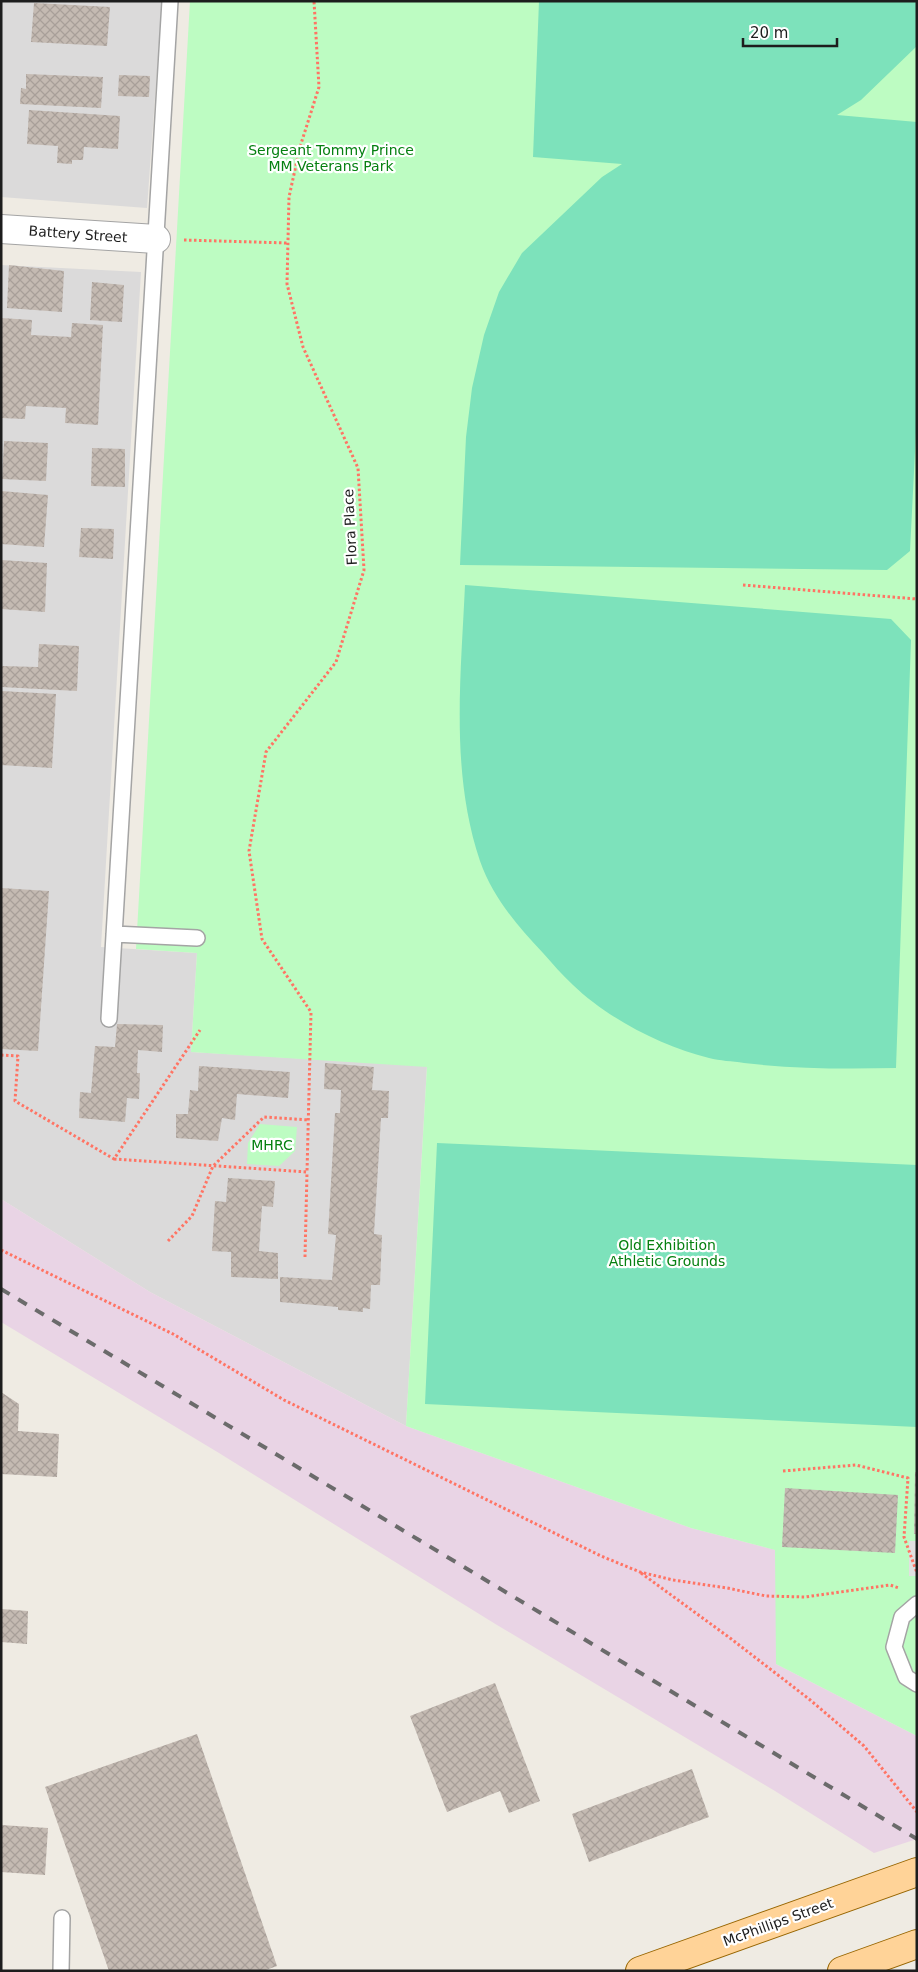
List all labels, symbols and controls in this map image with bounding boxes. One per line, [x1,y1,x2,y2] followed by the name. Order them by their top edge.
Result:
[743,15,837,47] scale bar
[750,24,788,42] text: 20 m
[248,142,414,174] park label: Sergeant Tommy Prince MM Veterans Park
[28,223,128,245] street label: Battery Street
[340,488,360,566] street label: Flora Place
[251,1137,293,1153] park label: MHRC
[609,1237,725,1269] park label: Old Exhibition Athletic Grounds
[721,1895,836,1949] street label: McPhillips Street

